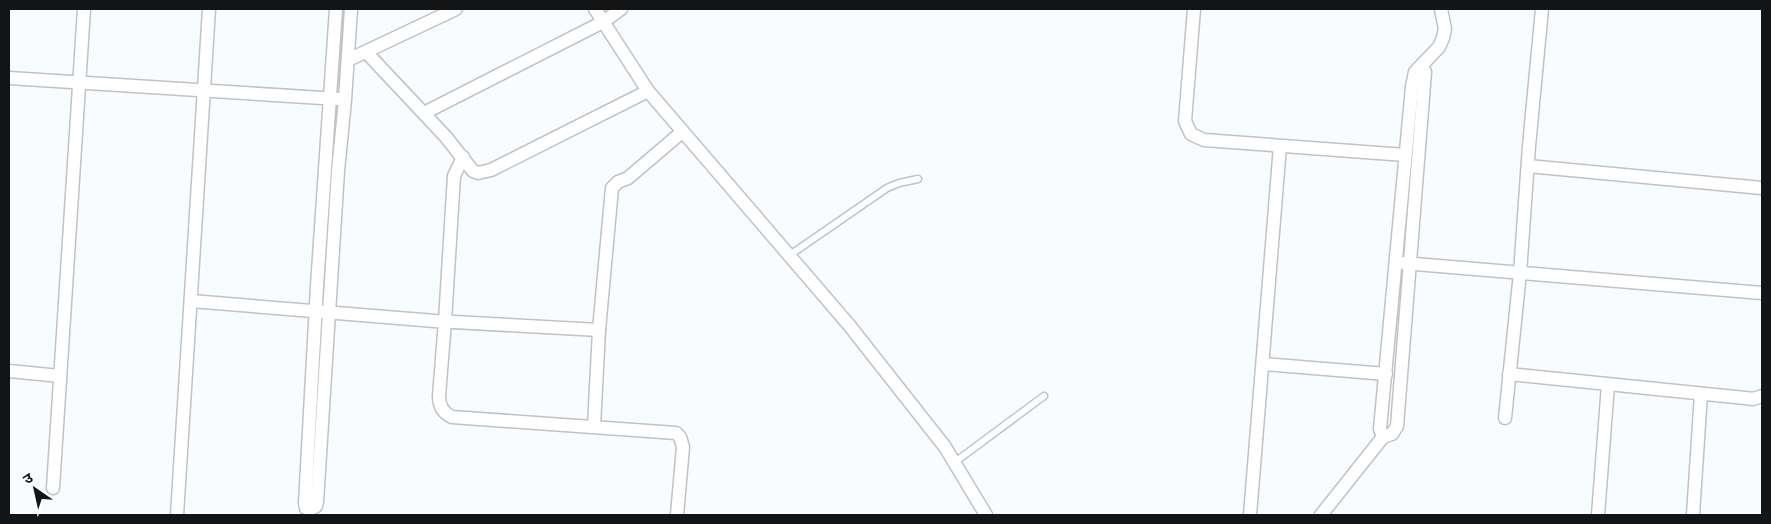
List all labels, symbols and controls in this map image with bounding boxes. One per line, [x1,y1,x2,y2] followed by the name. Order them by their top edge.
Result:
[10,464,60,514] north arrow
[20,469,36,487] text: उ

